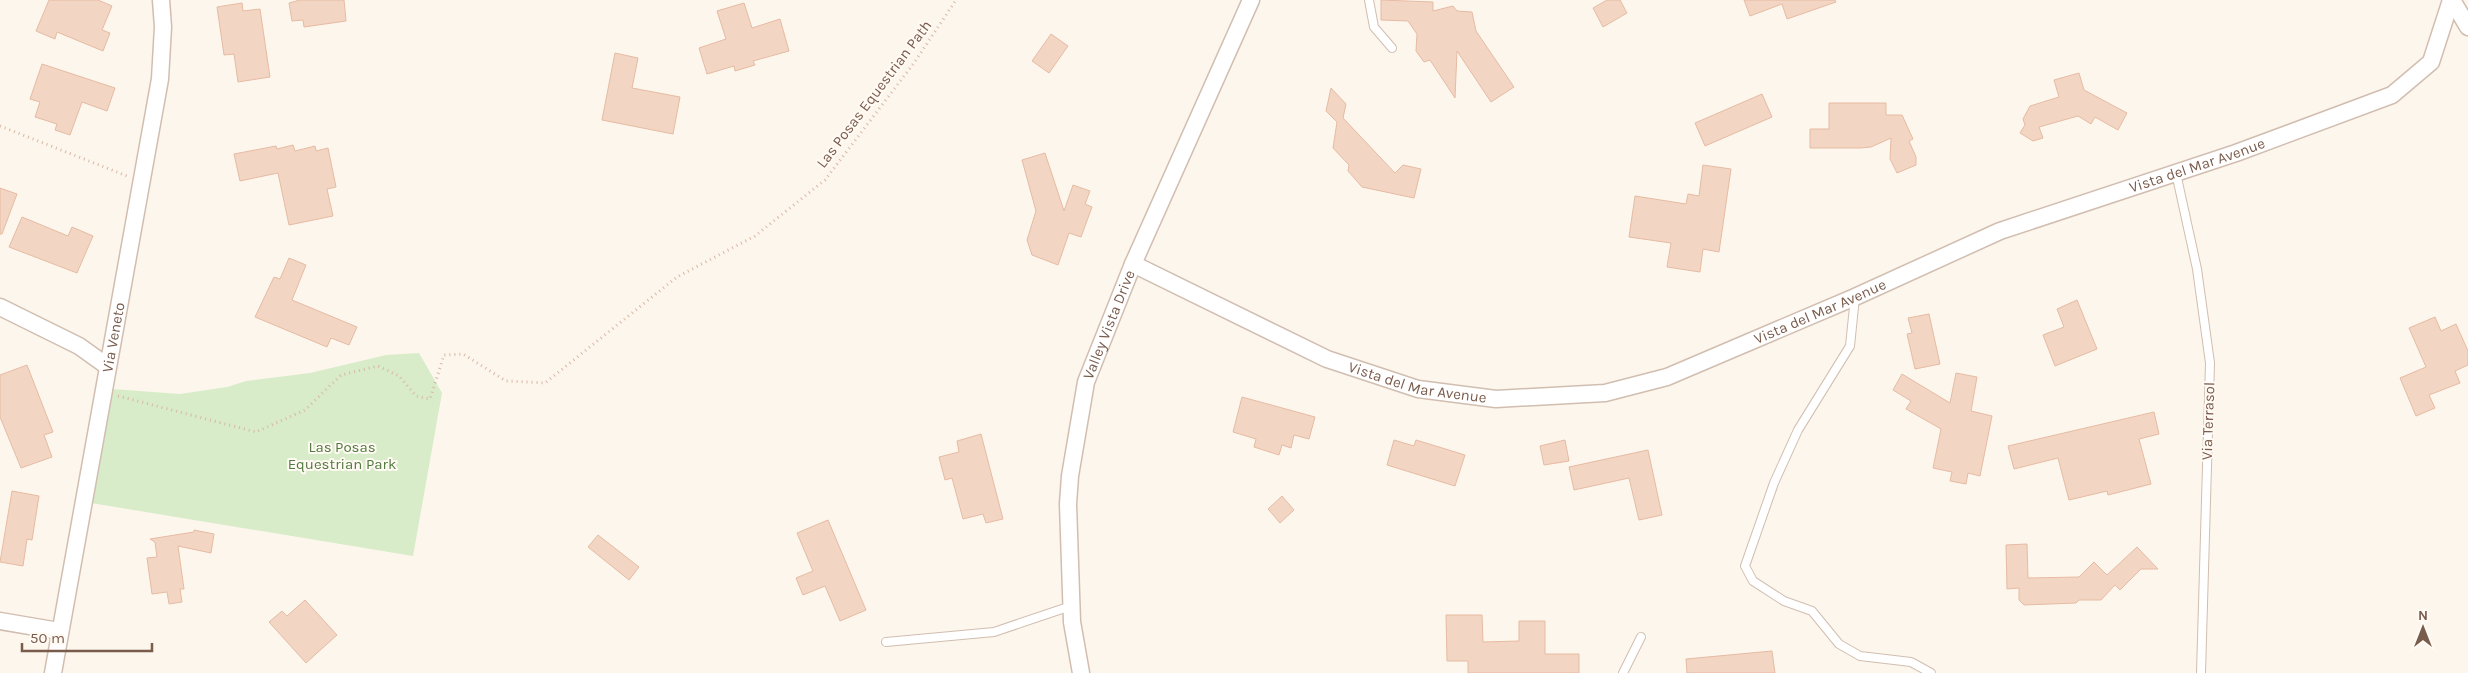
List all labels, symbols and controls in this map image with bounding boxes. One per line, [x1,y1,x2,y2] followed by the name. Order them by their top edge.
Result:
[813,17,935,171] street label: Las Posas Equestrian Path
[2127,134,2267,197] street label: Vista del Mar Avenue
[1079,267,1139,382] street label: Valley Vista Drive
[1751,275,1889,348] street label: Vista del Mar Avenue
[98,301,129,374] street label: Via Veneto
[1346,358,1488,407] street label: Vista del Mar Avenue
[2198,382,2218,460] street label: Via Terrasol
[288,438,396,473] park label: Las Posas Equestrian Park
[2398,603,2448,653] north arrow
[2418,607,2428,624] text: N
[22,620,152,652] scale bar
[30,629,65,647] text: 50 m

